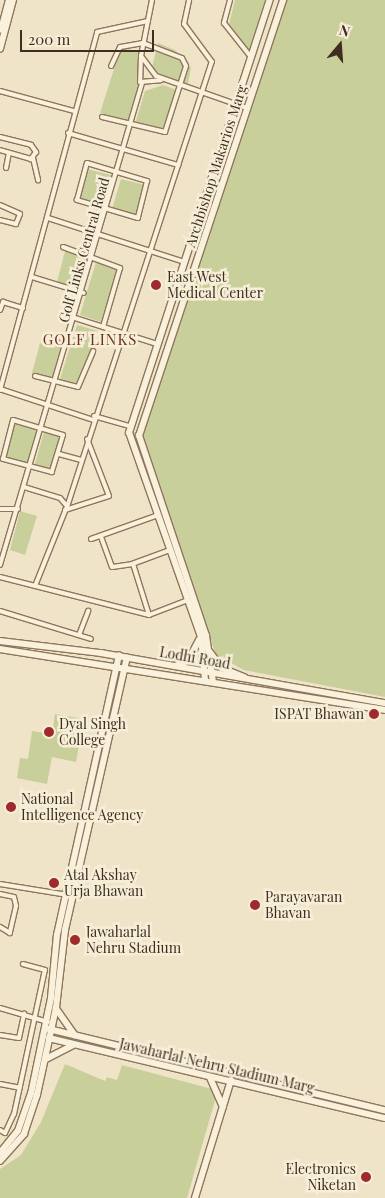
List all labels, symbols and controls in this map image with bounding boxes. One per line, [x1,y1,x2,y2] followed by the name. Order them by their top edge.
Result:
[22,20,156,52] scale bar
[315,20,365,70] north arrow
[337,20,353,41] text: N
[28,29,70,49] text: 200 m
[182,83,250,249] street label: Archbishop Makarios Marg
[55,175,113,325] street label: Golf Links Central Road
[167,269,263,302] place label: East West Medical Center
[149,278,163,292] marker: East West Medical Center
[41,331,139,349] district label: GOLF LINKS
[158,644,232,672] street label: Lodhi Road
[274,706,364,722] place label: ISPAT Bhawan
[368,708,380,720] marker: ISPAT Bhawan
[59,716,126,749] place label: Dyal Singh College
[43,726,55,738] marker: Dyal Singh College
[21,791,144,824] place label: National Intelligence Agency
[5,801,17,813] marker: National Intelligence Agency
[64,867,144,900] place label: Atal Akshay Urja Bhawan
[48,877,60,889] marker: Atal Akshay Urja Bhawan
[265,889,342,922] place label: Parayavaran Bhavan
[249,899,261,911] marker: Parayavaran Bhavan
[86,924,181,956] place label: Jawaharlal Nehru Stadium
[68,933,82,947] marker: Jawaharlal Nehru Stadium
[118,1035,316,1097] street label: Jawaharlal Nehru Stadium Marg
[286,1161,356,1194] place label: Electronics Niketan
[360,1171,372,1183] marker: Electronics Niketan

